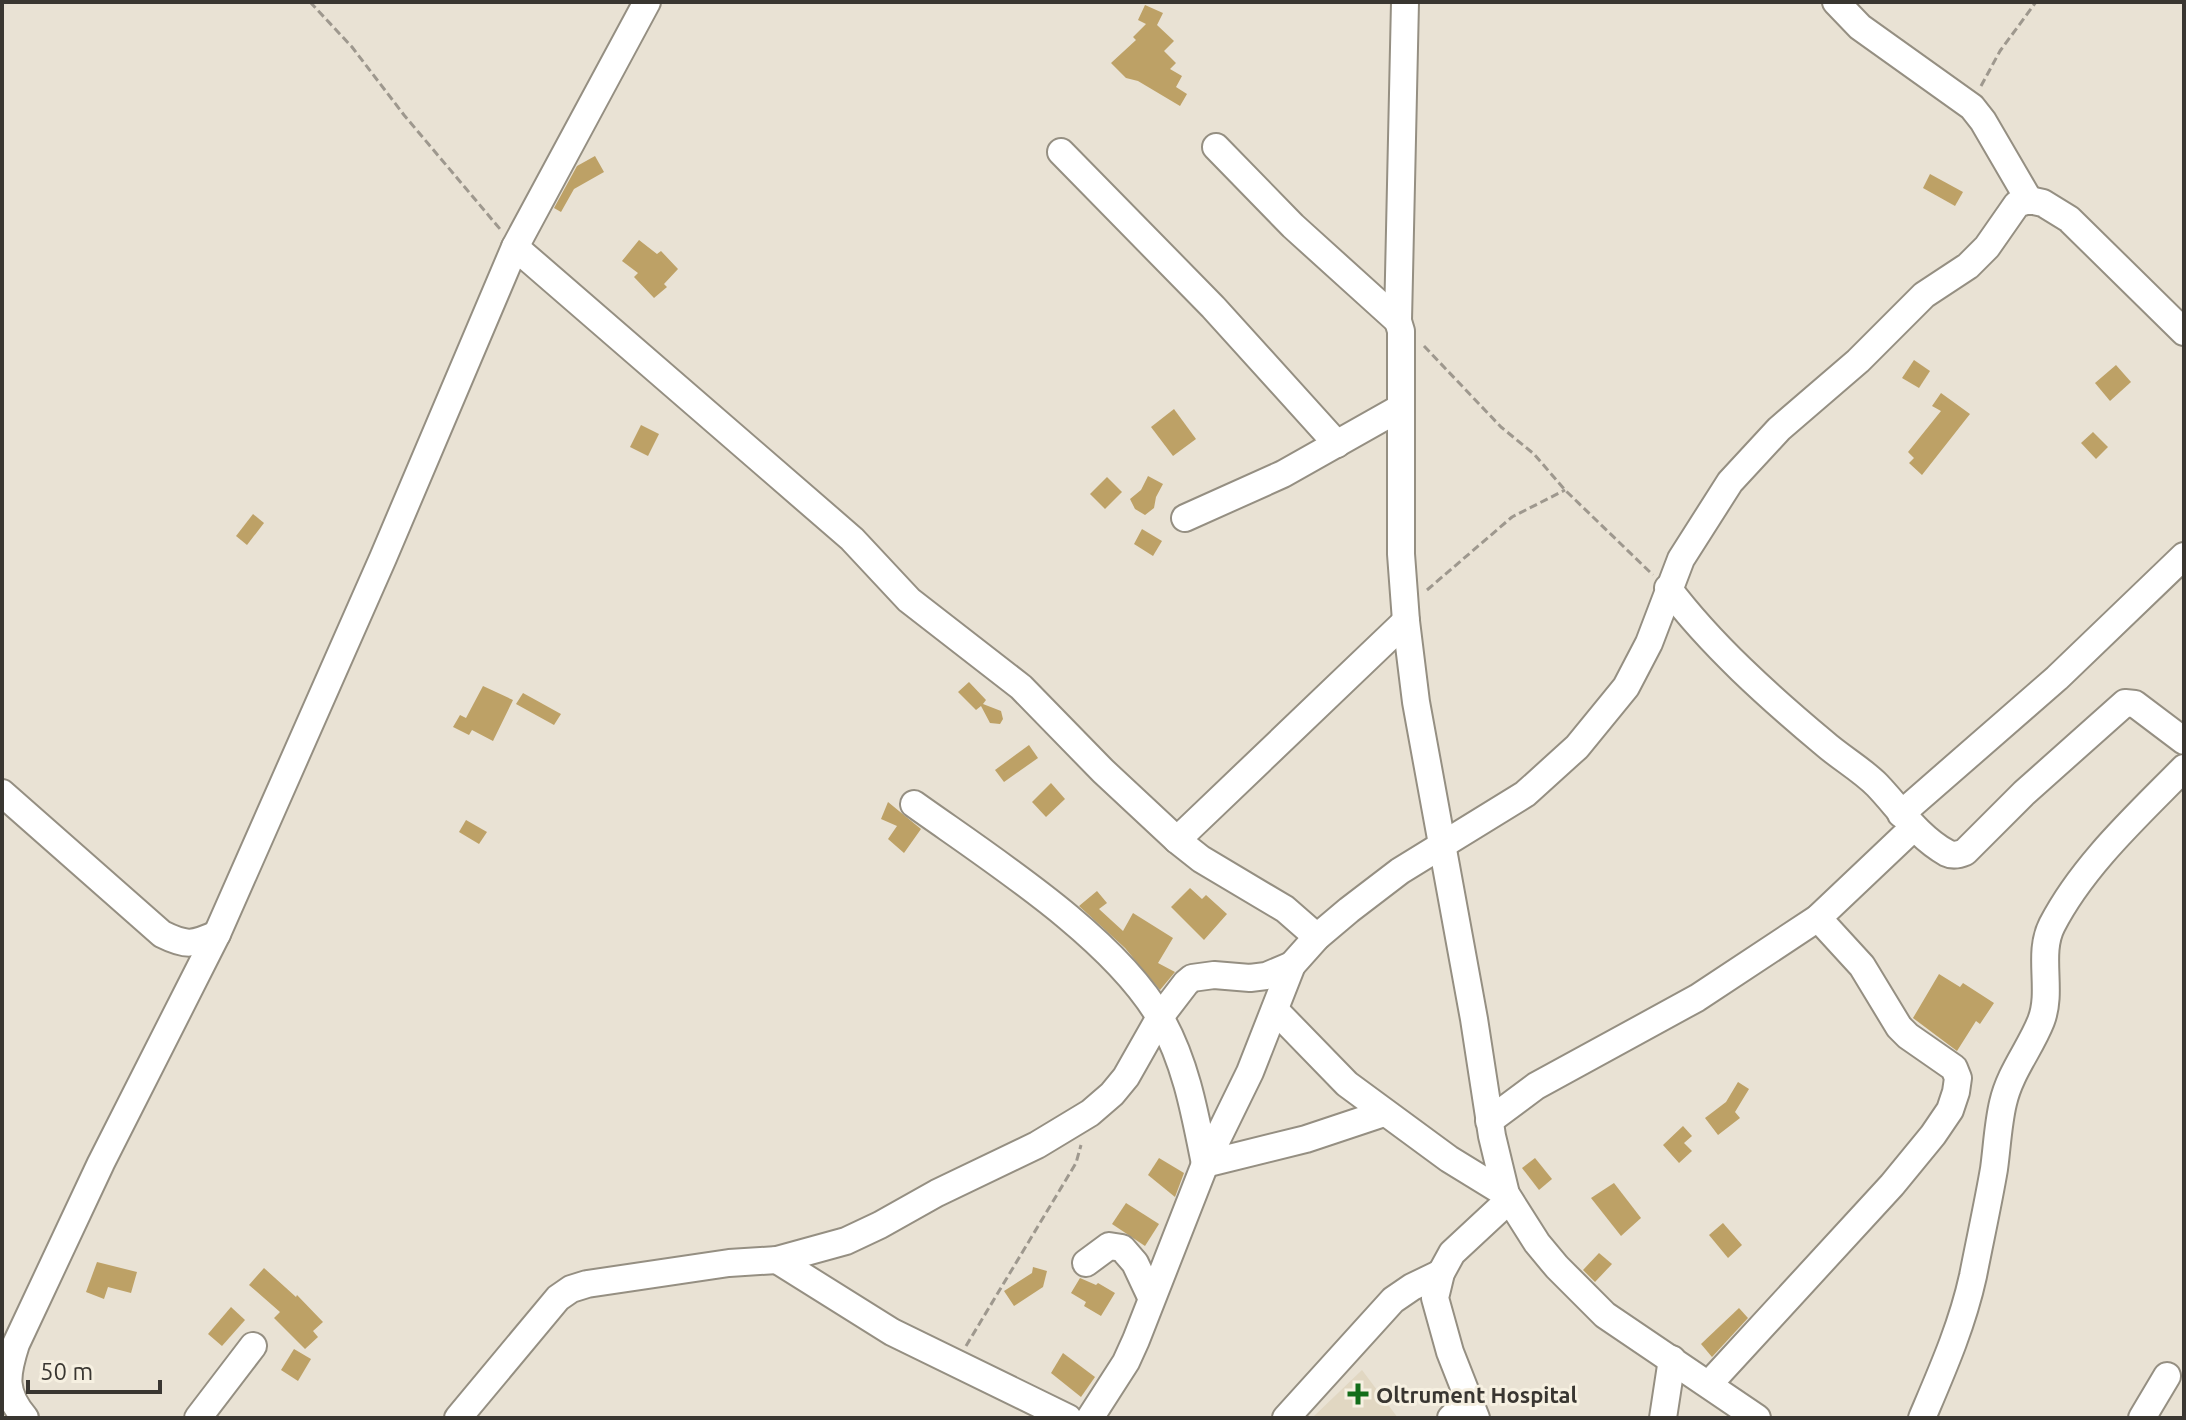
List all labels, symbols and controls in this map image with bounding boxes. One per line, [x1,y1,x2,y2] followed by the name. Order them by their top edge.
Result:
[28,1344,160,1394] scale bar
[40,1358,93,1385] text: 50 m
[1376,1382,1578,1407] place label: Oltrument Hospital
[1347,1383,1369,1405] marker: Oltrument Hospital

